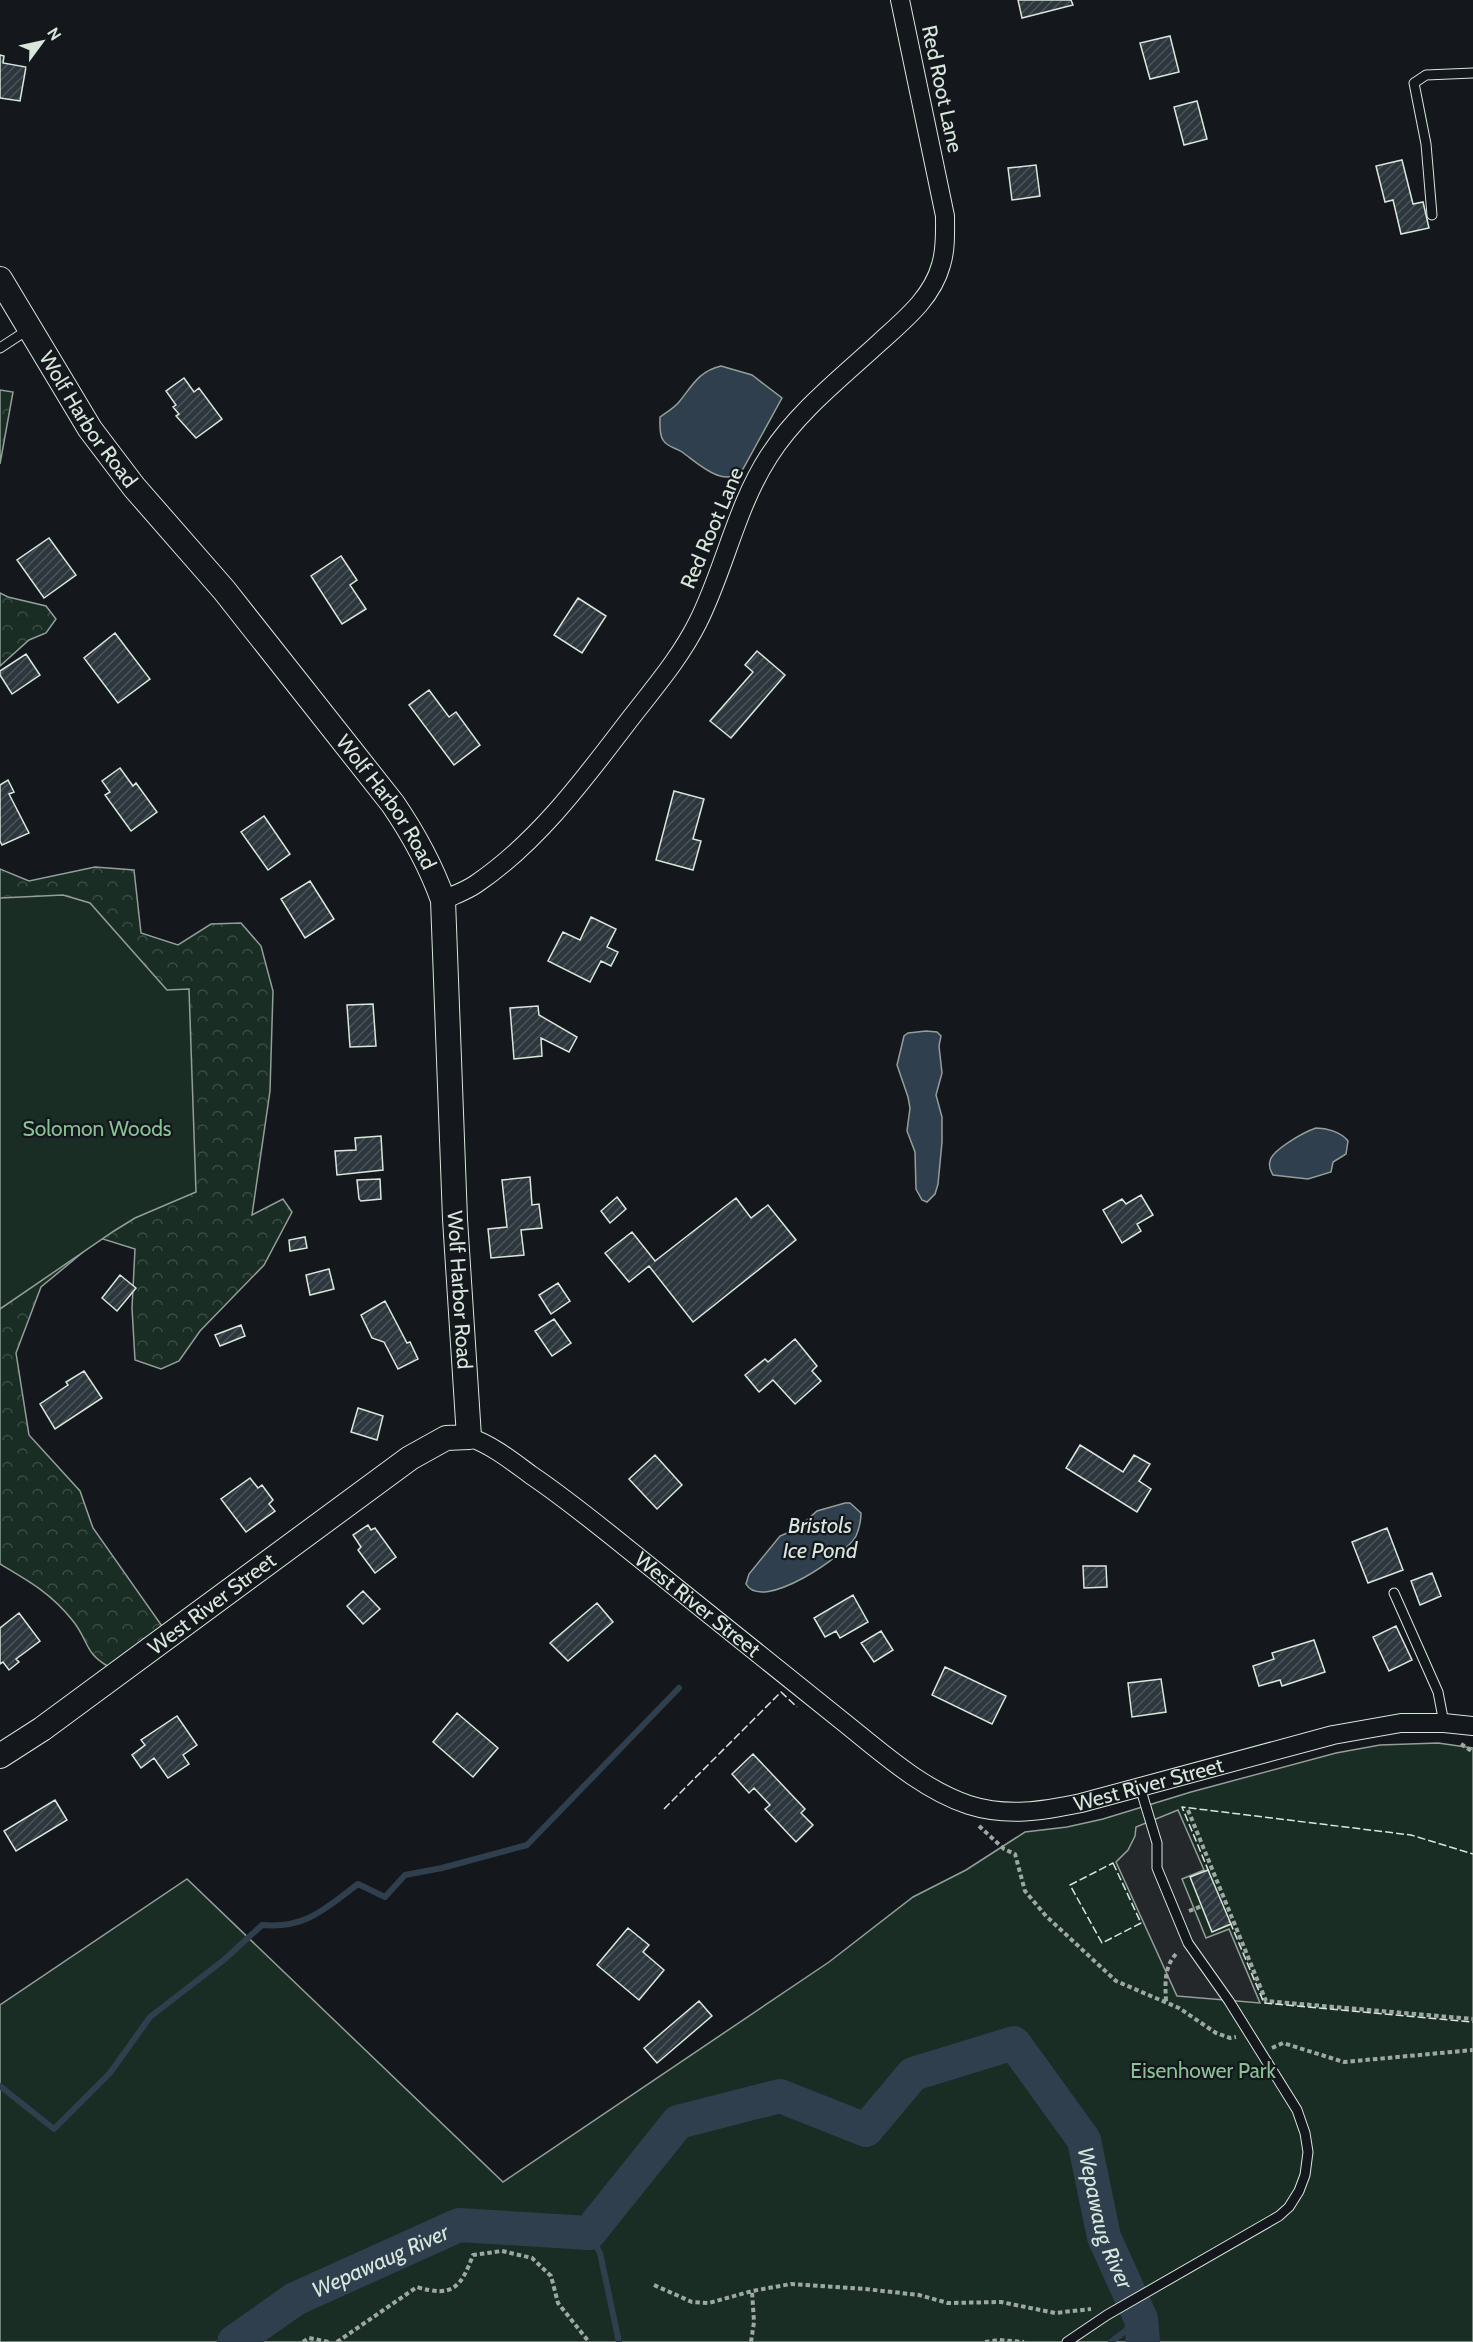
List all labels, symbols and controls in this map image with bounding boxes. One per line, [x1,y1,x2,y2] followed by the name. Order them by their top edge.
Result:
[12,12,72,72] north arrow
[917,23,968,155] street label: Red Root Lane
[43,24,65,44] text: N
[34,347,143,492] street label: Wolf Harbor Road
[675,463,748,592] street label: Red Root Lane
[331,730,442,873] street label: Wolf Harbor Road
[22,1116,172,1141] park label: Solomon Woods
[442,1210,478,1370] street label: Wolf Harbor Road
[783,1512,858,1564] water label: Bristols Ice Pond
[630,1546,765,1662] street label: West River Street
[143,1547,281,1660] street label: West River Street
[1071,1752,1226,1816] street label: West River Street
[1130,2058,1276,2083] park label: Eisenhower Park
[1072,2144,1139,2294] water label: Wepawaug River
[308,2218,454,2304] water label: Wepawaug River

